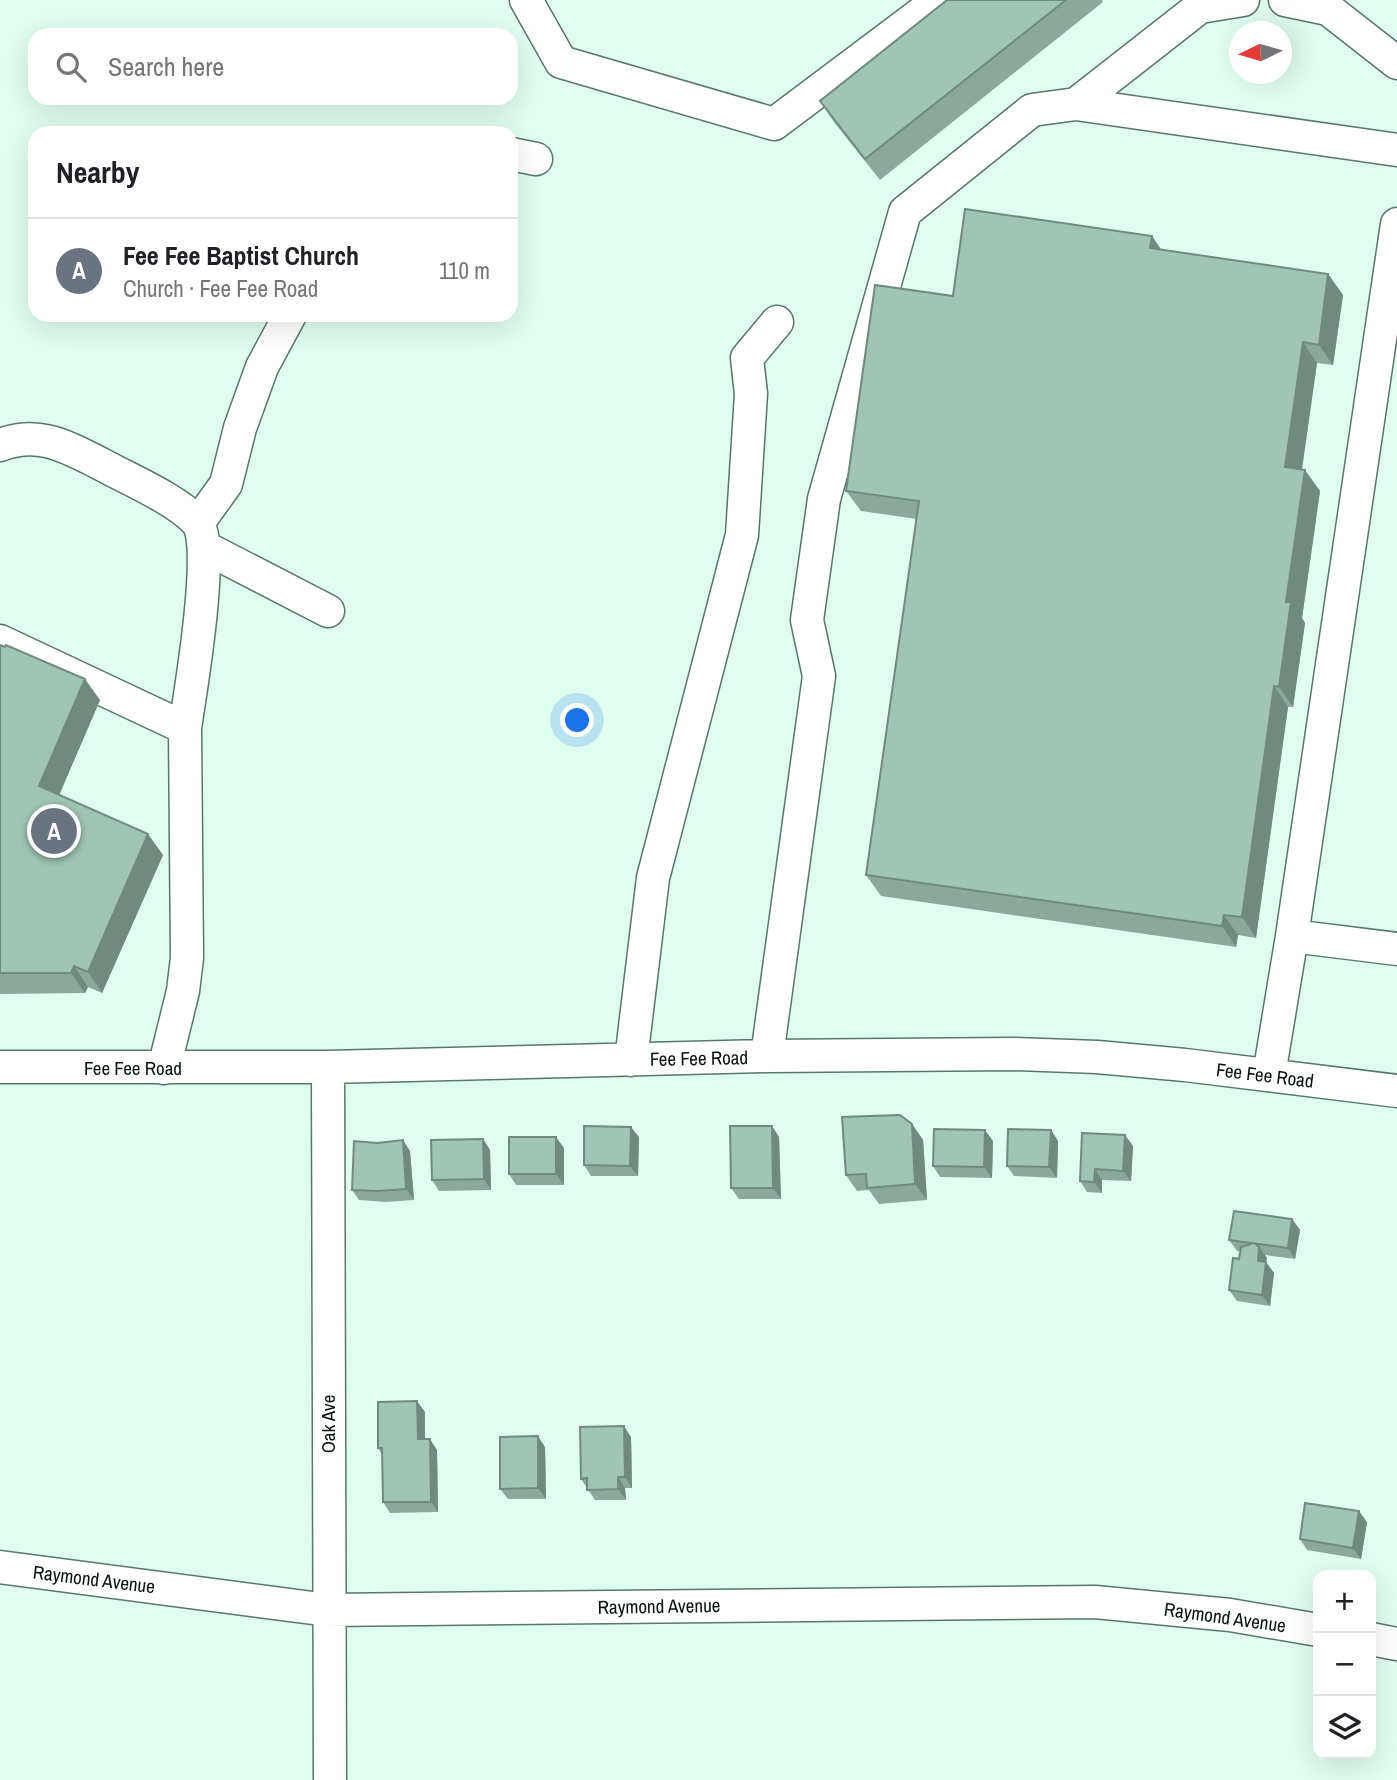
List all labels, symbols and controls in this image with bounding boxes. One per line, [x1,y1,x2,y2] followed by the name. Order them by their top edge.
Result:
[1229,21,1292,84] north arrow
[28,28,518,105] search box
[52,48,90,86] icon: search
[108,49,224,84] text: Search here
[56,152,139,192] text: Nearby
[123,238,359,273] text: Fee Fee Baptist Church
[72,255,86,286] text: A
[439,255,490,286] text: 110 m
[123,273,318,304] text: Church · Fee Fee Road
[560,703,594,737] your location
[31,805,77,857] pin: A
[650,1044,748,1072] street label: Fee Fee Road
[84,1055,182,1081] street label: Fee Fee Road
[1215,1056,1315,1094] street label: Fee Fee Road
[315,1395,341,1453] street label: Oak Ave
[32,1559,156,1599] street label: Raymond Avenue
[1313,1570,1376,1759] map controls
[1313,1570,1376,1633] button: +
[597,1592,721,1620] street label: Raymond Avenue
[1162,1596,1288,1638] street label: Raymond Avenue
[1313,1633,1376,1696] button: −
[1313,1696,1376,1759] button: layers

